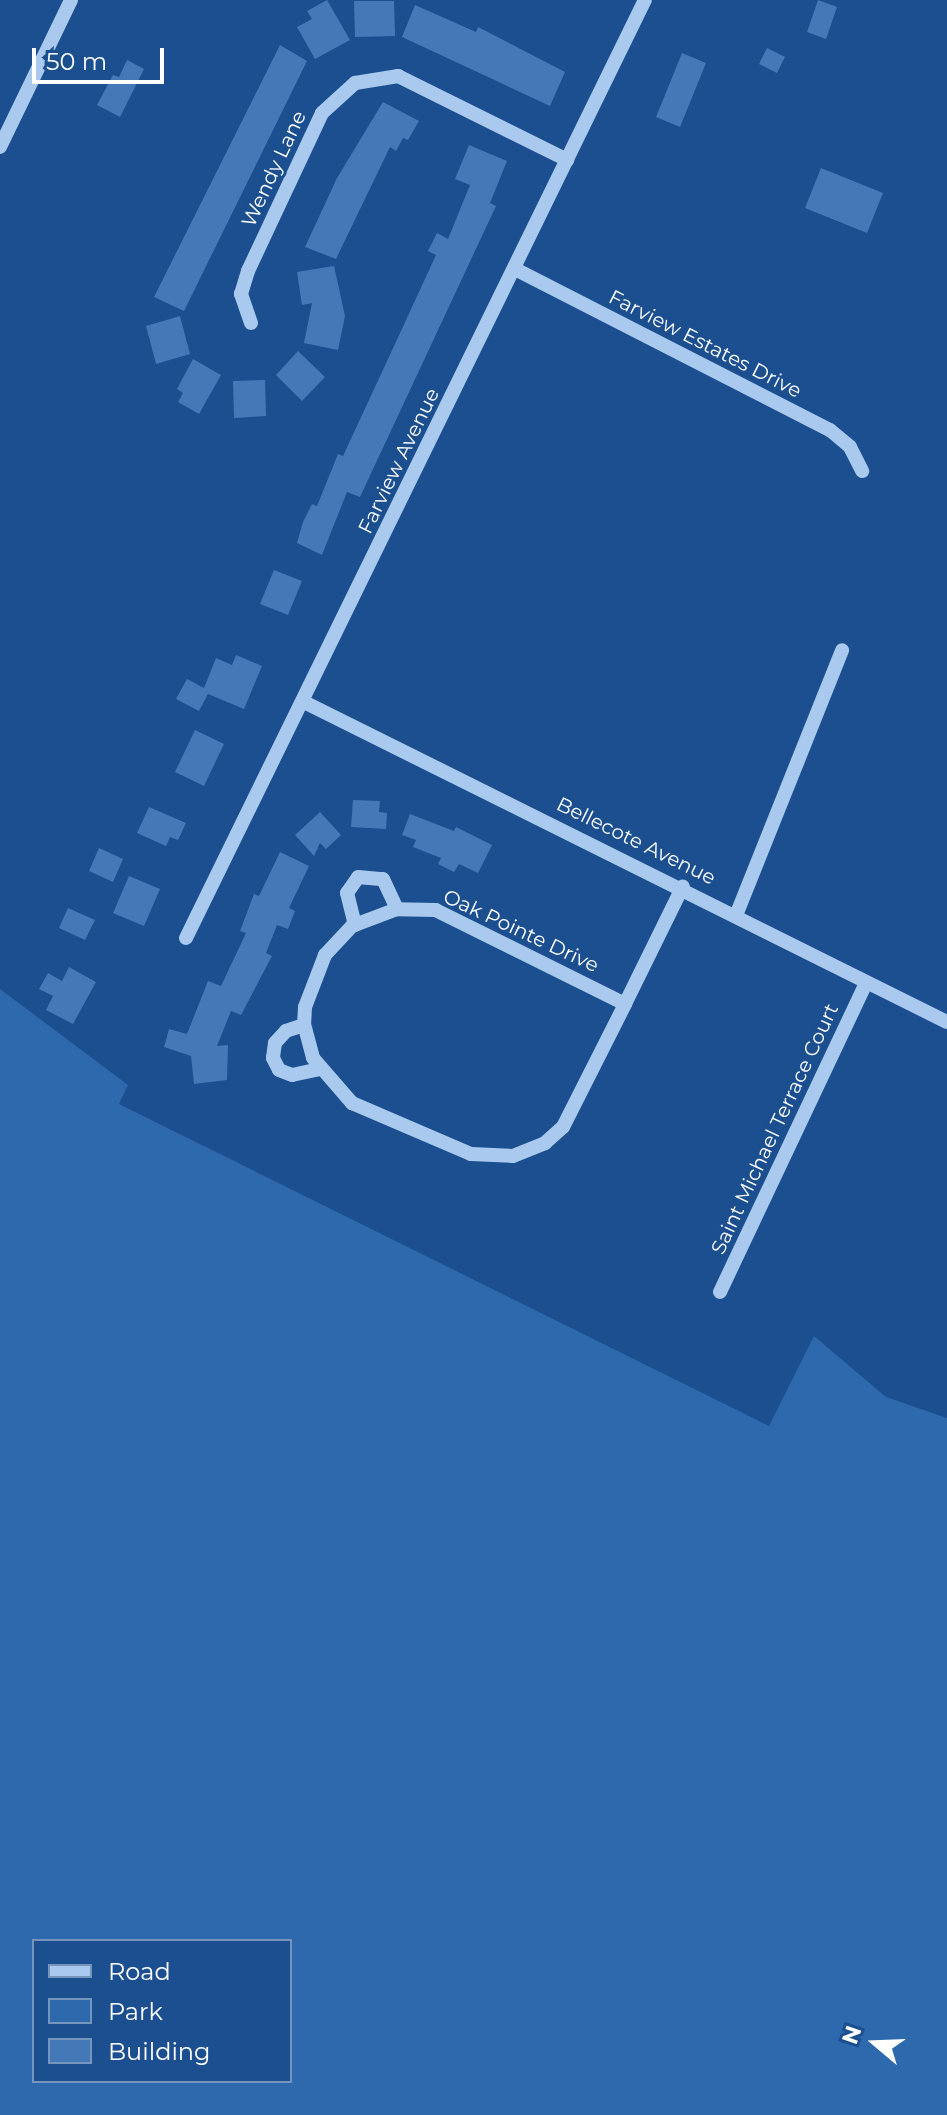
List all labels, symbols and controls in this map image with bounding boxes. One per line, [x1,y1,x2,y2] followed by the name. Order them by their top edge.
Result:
[36,32,168,82] scale bar
[46,47,107,76] text: 50 m
[237,107,311,231] street label: Wendy Lane
[605,285,805,403] street label: Farview Estates Drive
[353,384,445,538] street label: Farview Avenue
[552,792,720,890] street label: Bellecote Avenue
[439,884,603,978] street label: Oak Pointe Drive
[706,1000,844,1258] street label: Saint Michael Terrace Court
[32,1939,292,2083] legend
[108,1957,171,1986] text: Road
[108,1997,163,2026] text: Park
[835,2003,915,2083] north arrow
[836,2022,867,2048] text: N
[108,2037,211,2066] text: Building

